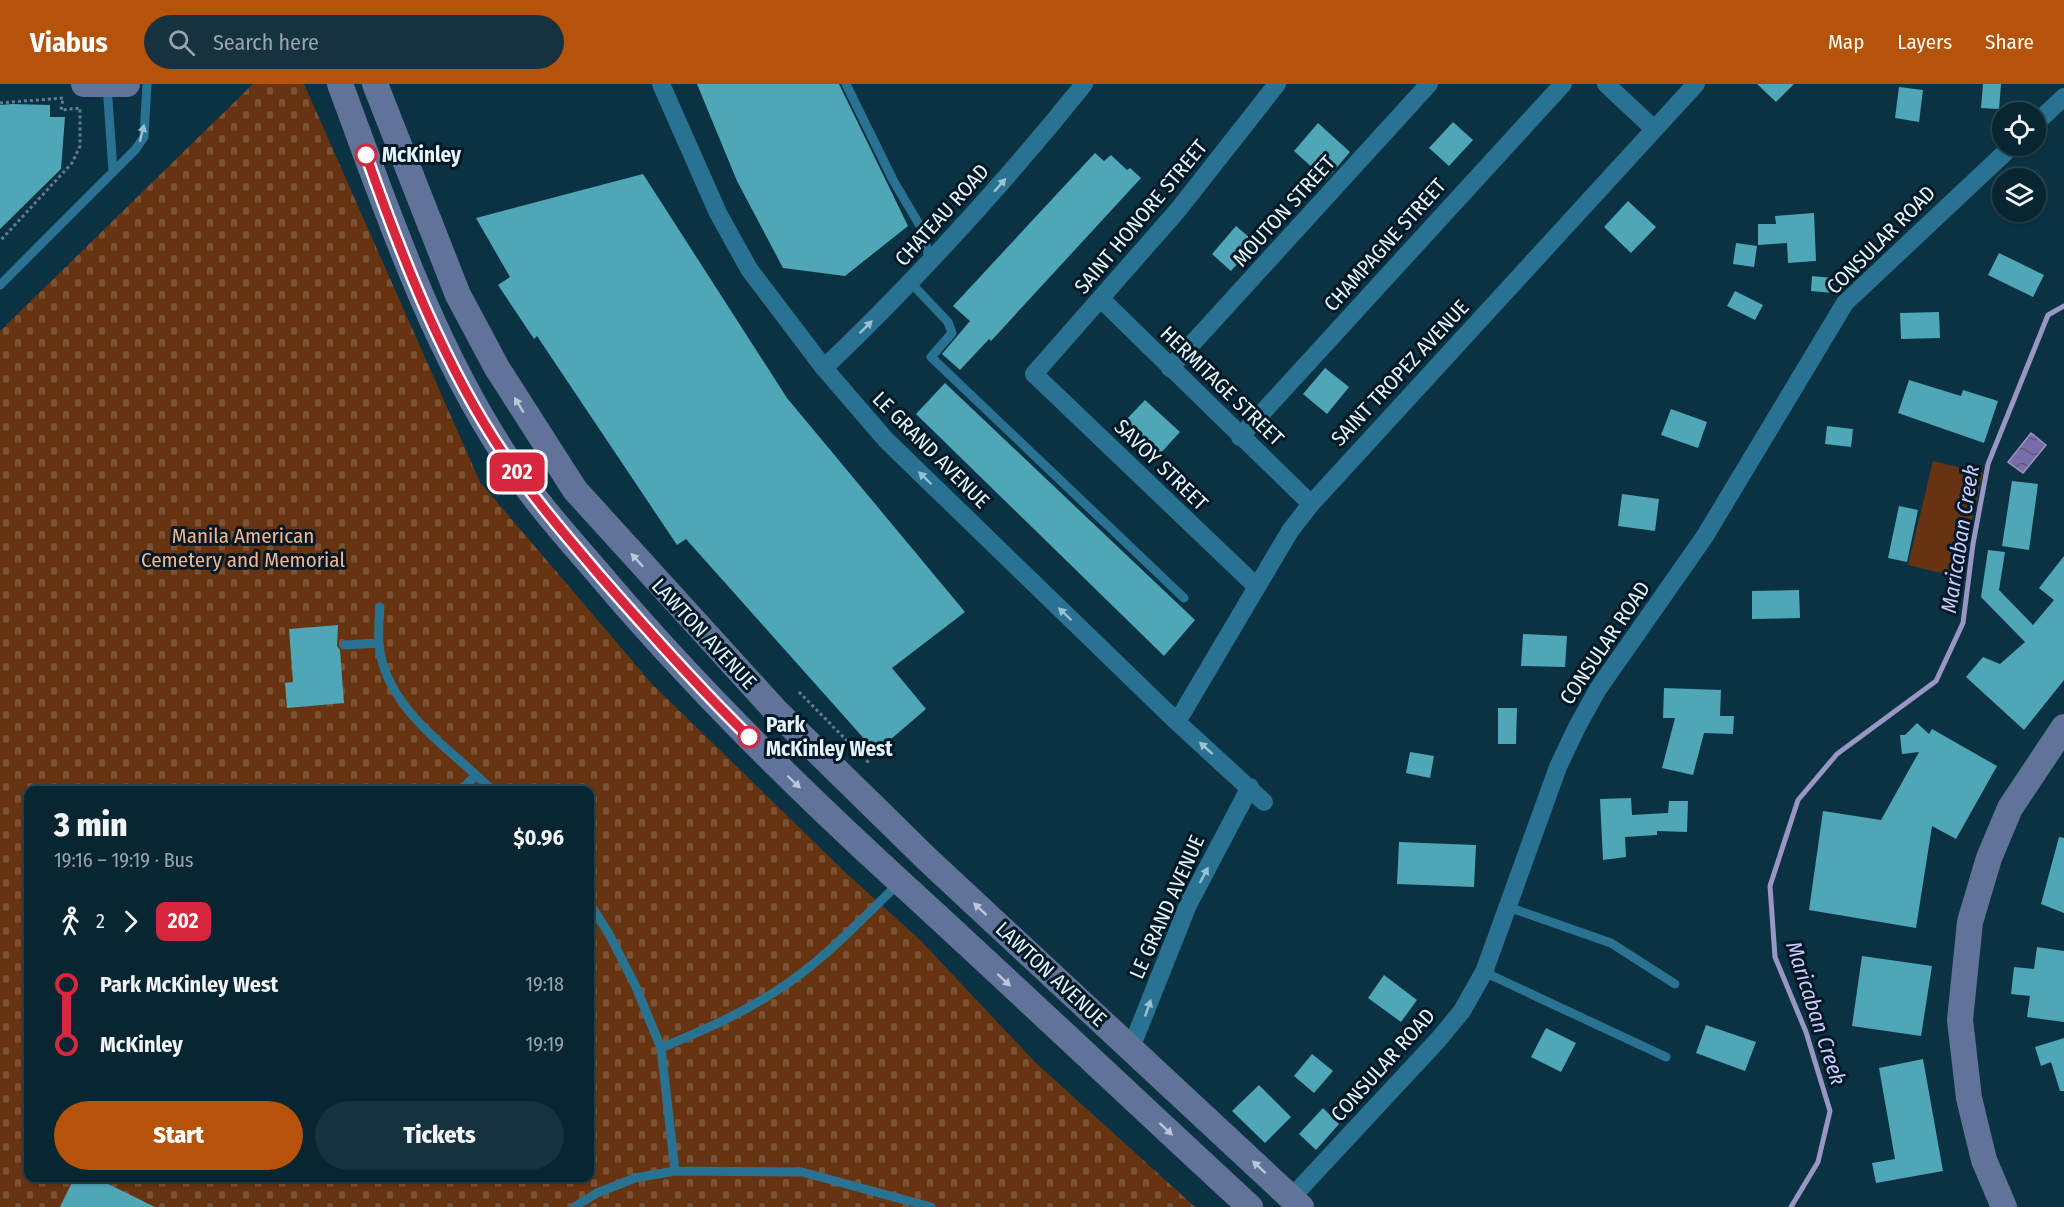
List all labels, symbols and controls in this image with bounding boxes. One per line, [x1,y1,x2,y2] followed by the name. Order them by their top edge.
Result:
[144,15,564,69] search box
[30,26,108,59] text: Viabus
[165,26,198,59] icon: search
[213,29,319,56] text: Search here
[1828,29,1864,55] text: Map
[1897,29,1952,55] text: Layers
[1985,29,2034,55] text: Share
[1992,102,2046,222] map controls
[1992,102,2046,156] button: locate
[138,124,148,142] one-way arrow
[1069,135,1213,299] street label: SAINT HONORE STREET
[382,142,462,168] place label: McKinley
[355,144,377,166] marker: McKinley
[1227,150,1341,272] street label: MOUTON STREET
[889,159,995,271] street label: CHATEAU ROAD
[1992,168,2046,222] button: layers
[1318,173,1452,317] street label: CHAMPAGNE STREET
[993,178,1006,193] one-way arrow
[1821,180,1941,300] street label: CONSULAR ROAD
[1326,294,1474,451] street label: SAINT TROPEZ AVENUE
[859,320,873,335] one-way arrow
[1155,321,1289,452] street label: HERMITAGE STREET
[867,386,995,514] street label: LE GRAND AVENUE
[514,396,524,413] one-way arrow
[1109,414,1213,516] street label: SAVOY STREET
[482,452,552,492] line badge: 202
[502,459,532,485] text: 202
[1935,463,1985,615] water label: Maricaban Creek
[917,471,932,485] one-way arrow
[141,523,345,573] park label: Manila American Cemetery and Memorial
[631,553,644,568] one-way arrow
[646,573,762,695] street label: LAWTON AVENUE
[1554,576,1656,710] street label: CONSULAR ROAD
[1058,607,1072,621] one-way arrow
[766,712,893,762] place label: Park McKinley West
[738,726,760,748] marker: Park McKinley West
[1199,742,1214,755] one-way arrow
[787,775,802,789] one-way arrow
[54,805,127,845] text: 3 min
[514,824,564,851] text: $0.96
[1124,831,1210,983] street label: LE GRAND AVENUE
[54,848,194,872] text: 19:16 – 19:19 · Bus
[1199,866,1209,883] one-way arrow
[973,903,988,916] one-way arrow
[54,905,87,938] icon: walk
[114,905,147,938] icon: forward
[168,908,199,934] text: 202
[96,909,105,933] text: 2
[990,916,1112,1032] street label: LAWTON AVENUE
[1780,938,1852,1088] water label: Maricaban Creek
[100,971,278,998] text: Park McKinley West
[525,972,564,996] text: 19:18
[997,972,1011,986] one-way arrow
[1143,999,1153,1017] one-way arrow
[1325,1003,1441,1127] street label: CONSULAR ROAD
[100,1031,183,1058] text: McKinley
[526,1032,564,1056] text: 19:19
[54,1101,303,1170] button: Start
[315,1101,564,1170] button: Tickets
[1158,1122,1173,1136] one-way arrow
[1252,1160,1266,1174] one-way arrow

